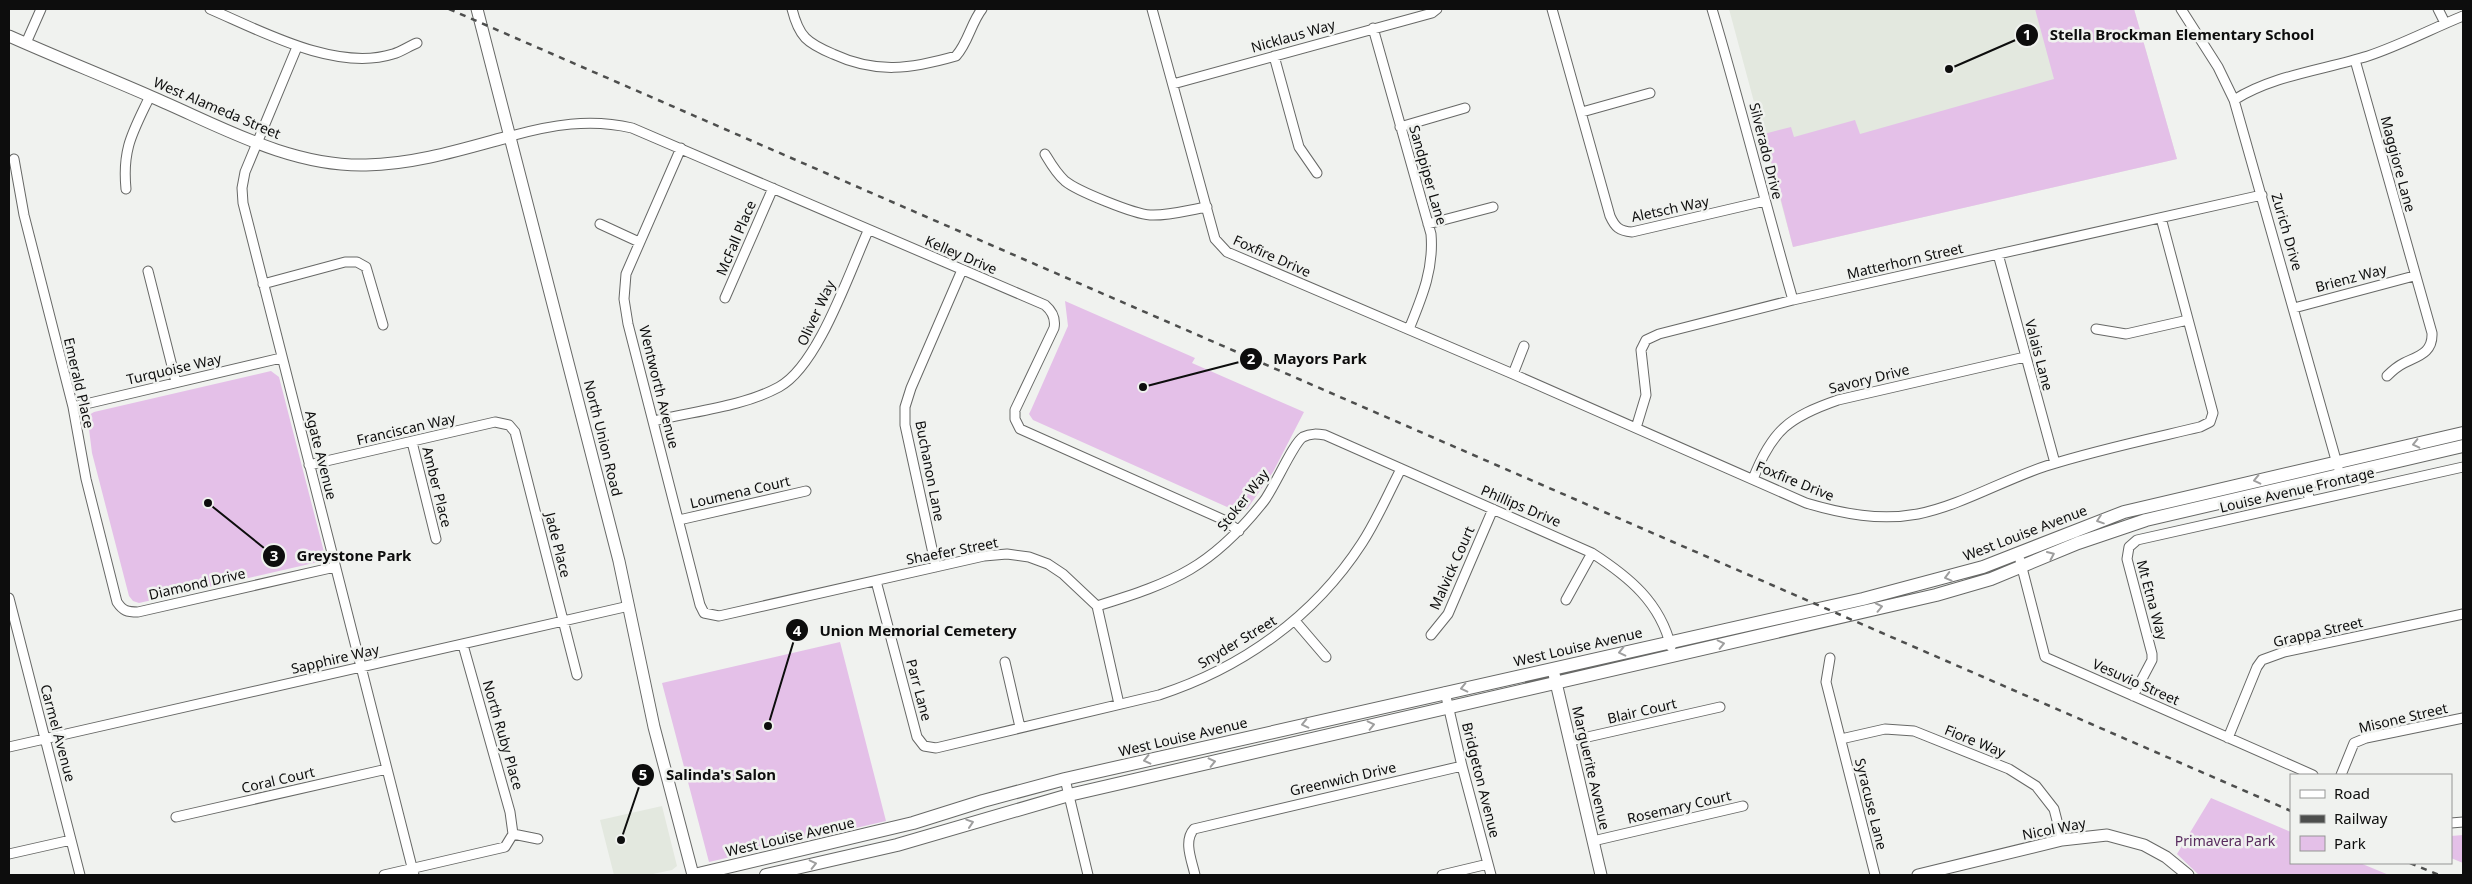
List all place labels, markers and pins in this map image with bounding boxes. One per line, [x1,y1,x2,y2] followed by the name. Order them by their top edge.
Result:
[2015,20,2324,50] callout: Stella Brockman Elementary School
[1238,344,1377,374] callout: Mayors Park
[261,541,421,571] callout: Greystone Park
[785,615,1027,645] callout: Union Memorial Cemetery
[631,760,786,790] callout: Salinda's Salon

